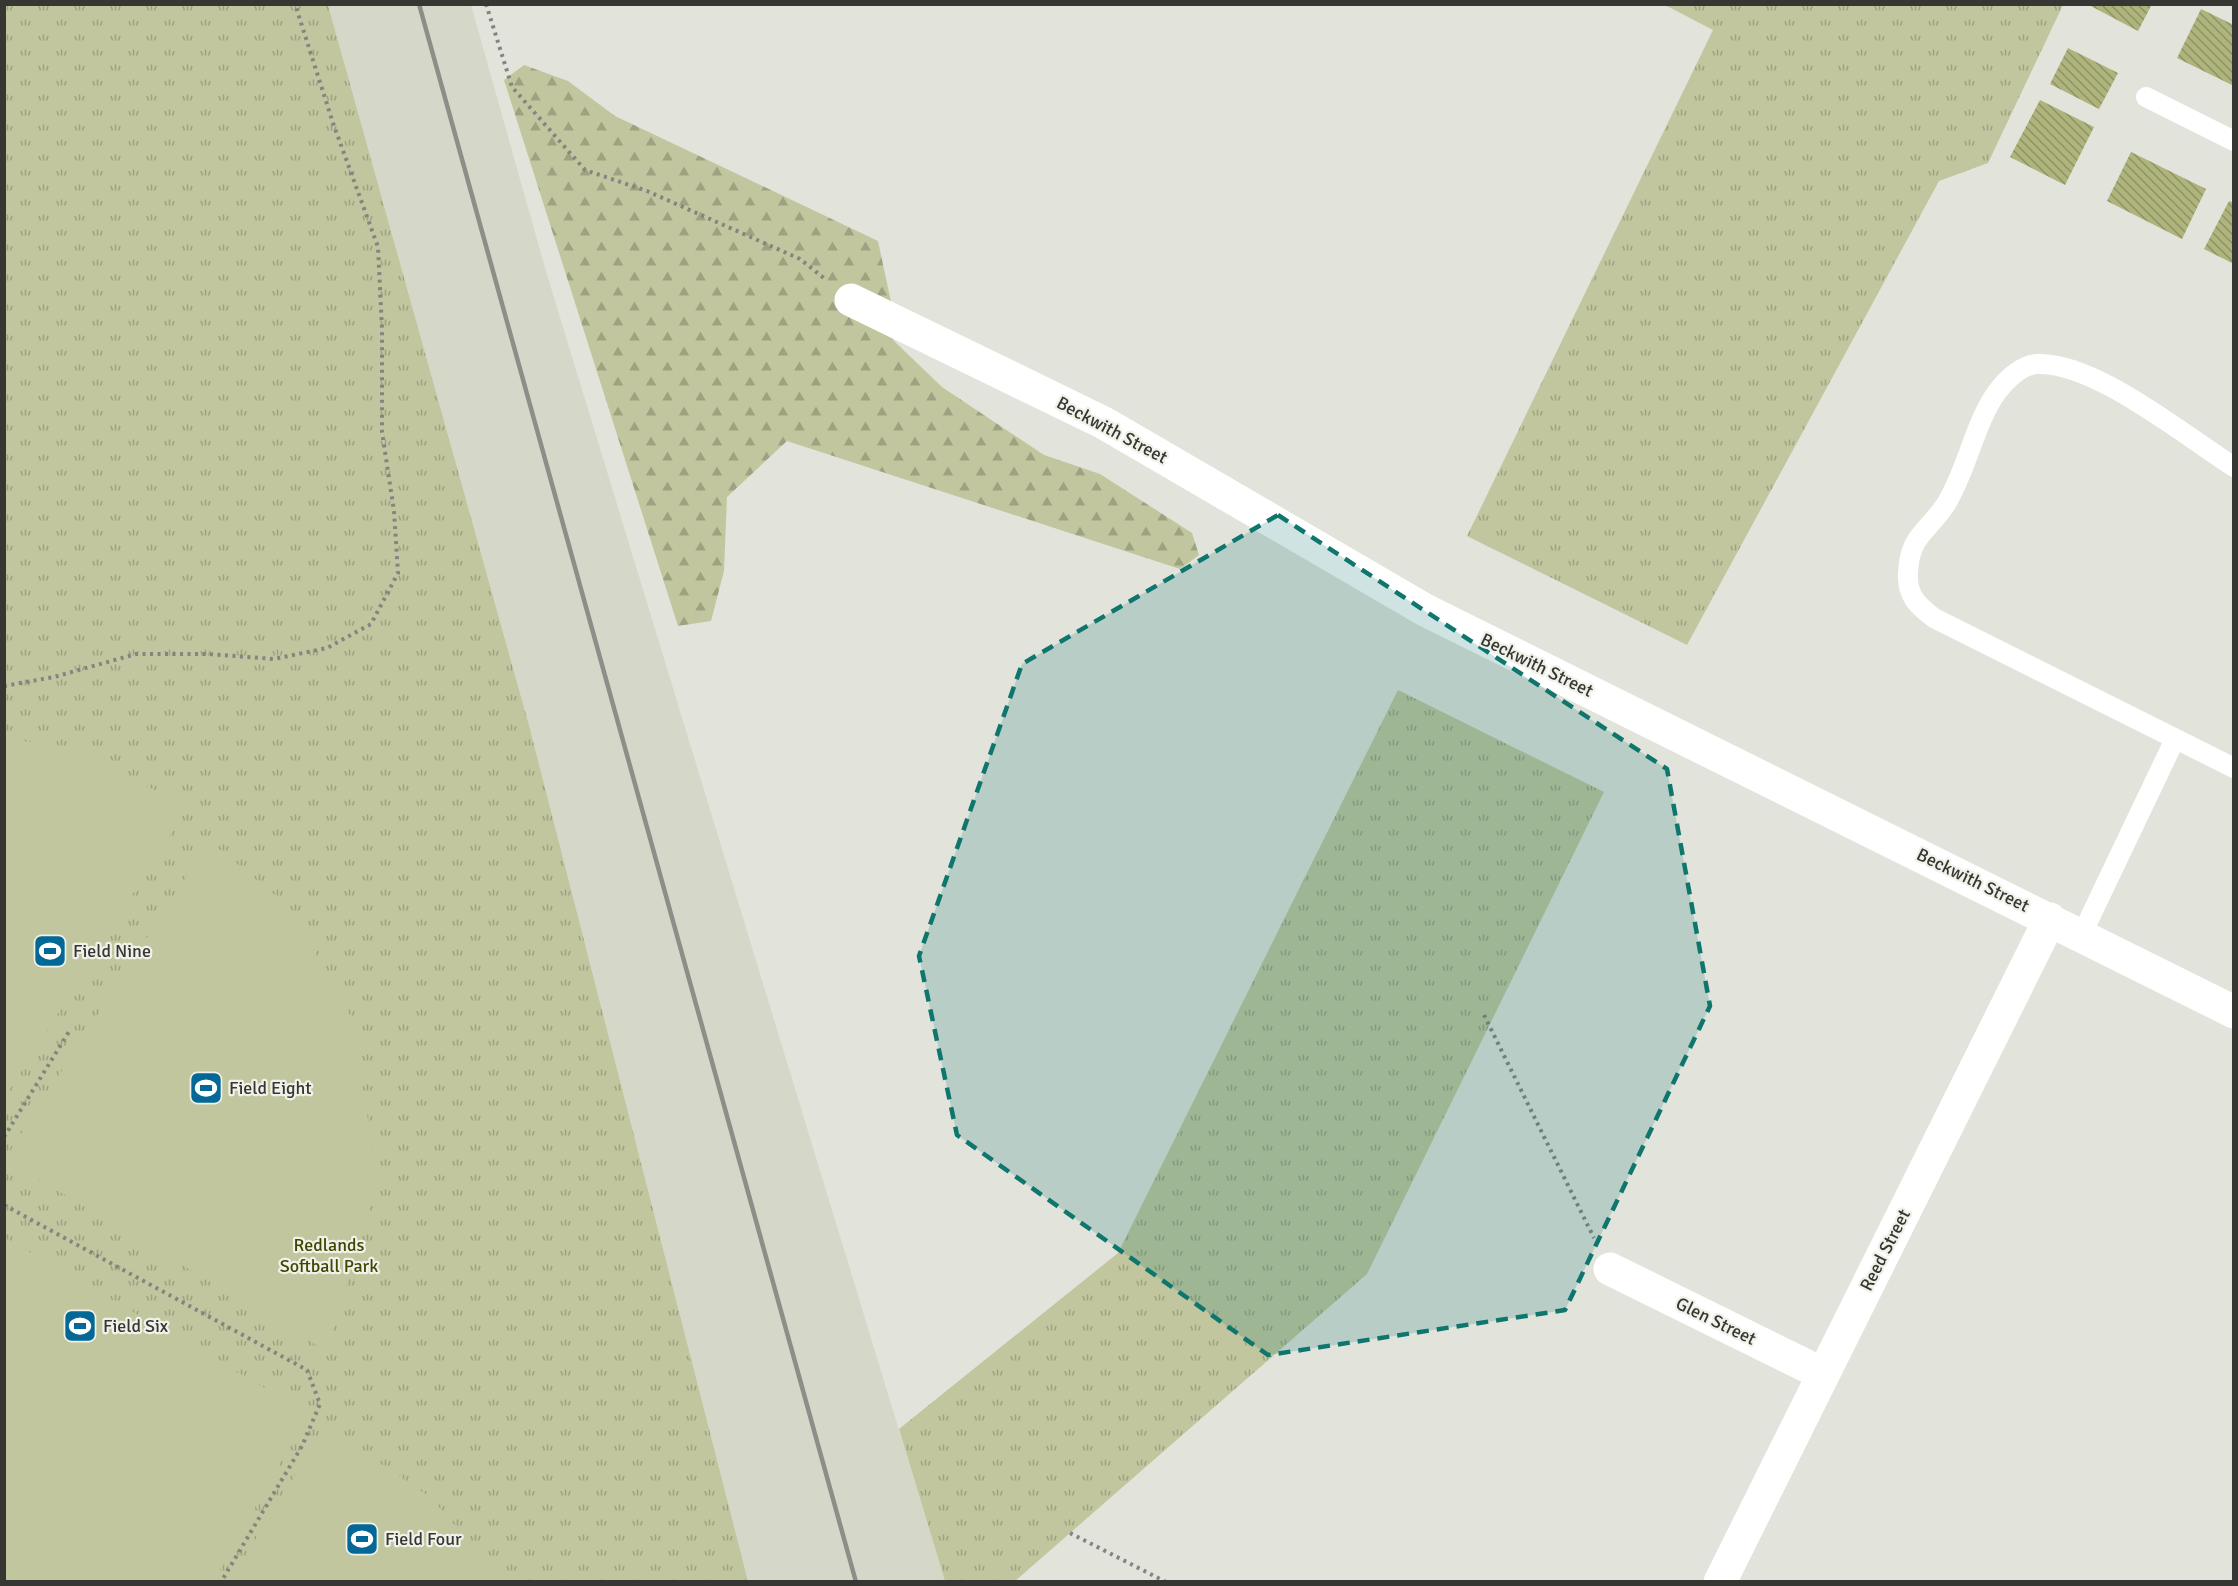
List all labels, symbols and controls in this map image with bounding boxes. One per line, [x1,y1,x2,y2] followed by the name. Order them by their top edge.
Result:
[1053,392,1171,468] street label: Beckwith Street
[1477,628,1597,702] street label: Beckwith Street
[1913,843,2033,917] street label: Beckwith Street
[32,933,68,969] sports icon: Field Nine
[73,940,151,962] place label: Field Nine
[188,1070,224,1106] sports icon: Field Eight
[229,1077,312,1099] place label: Field Eight
[1855,1205,1915,1295] street label: Reed Street
[280,1234,378,1277] park label: Redlands Softball Park
[1672,1292,1760,1350] street label: Glen Street
[62,1308,98,1344] sports icon: Field Six
[103,1315,169,1337] place label: Field Six
[344,1521,380,1557] sports icon: Field Four
[385,1528,462,1550] place label: Field Four

